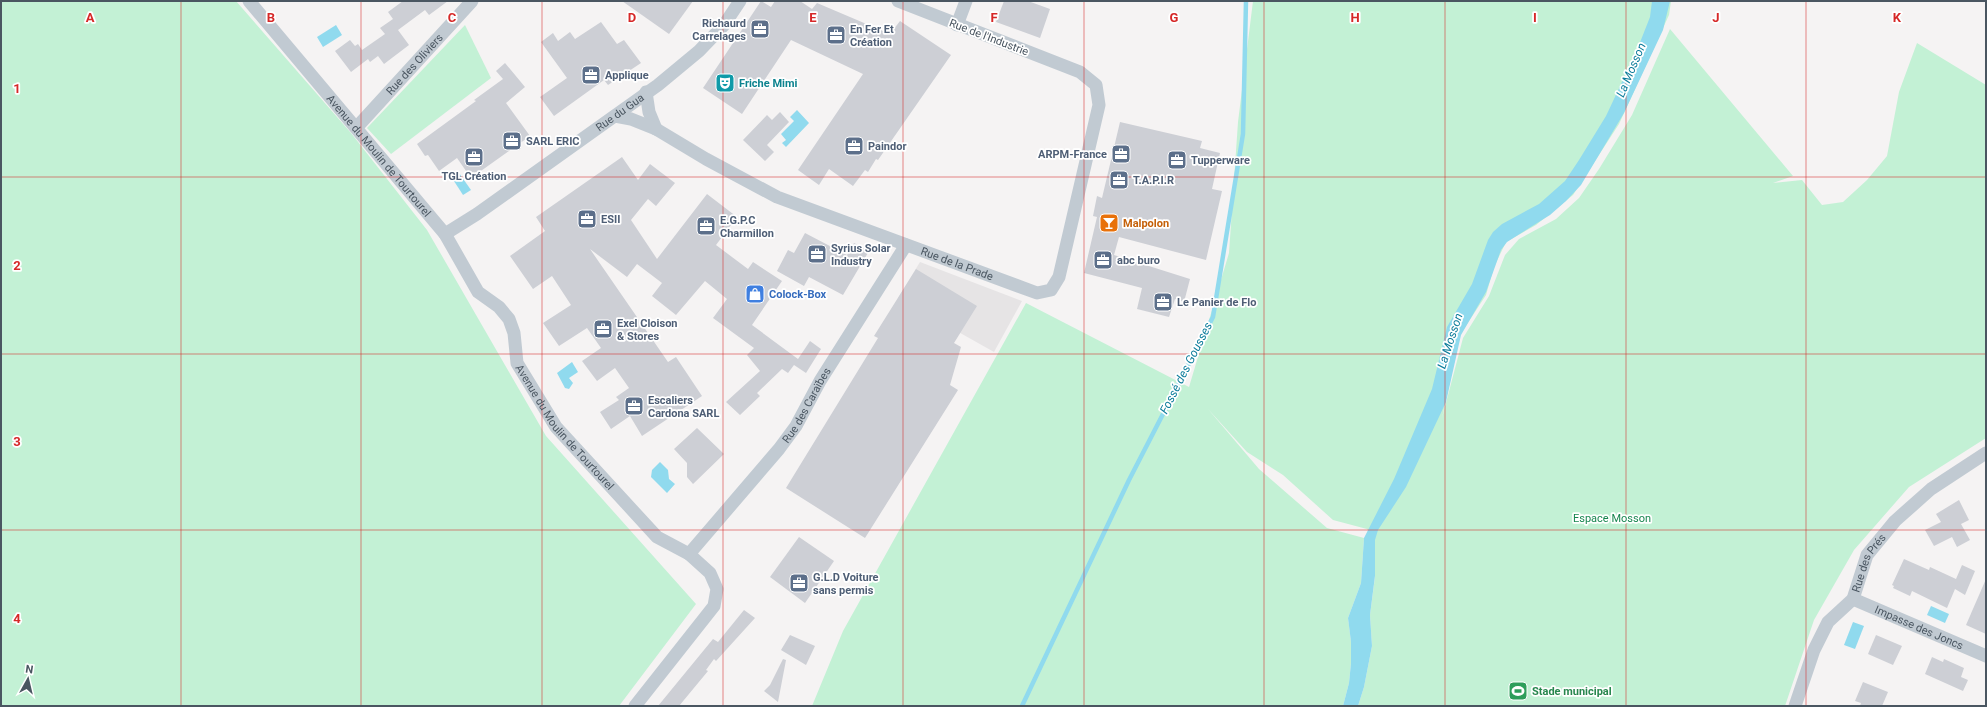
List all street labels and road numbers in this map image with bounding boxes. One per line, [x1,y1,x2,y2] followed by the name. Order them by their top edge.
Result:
[947,16,1030,59] street label: Rue de l'Industrie
[384,31,446,98] street label: Rue des Oliviers
[593,91,647,134] street label: Rue du Gua
[324,92,434,219] street label: Avenue du Moulin de Tourtourel
[919,245,995,283] street label: Rue de la Prade
[513,362,616,493] street label: Avenue du Moulin de Tourtourel
[780,365,834,446] street label: Rue des Caraïbes
[1850,531,1889,594] street label: Rue des Prés
[1873,603,1966,653] street label: Impasse des Joncs

